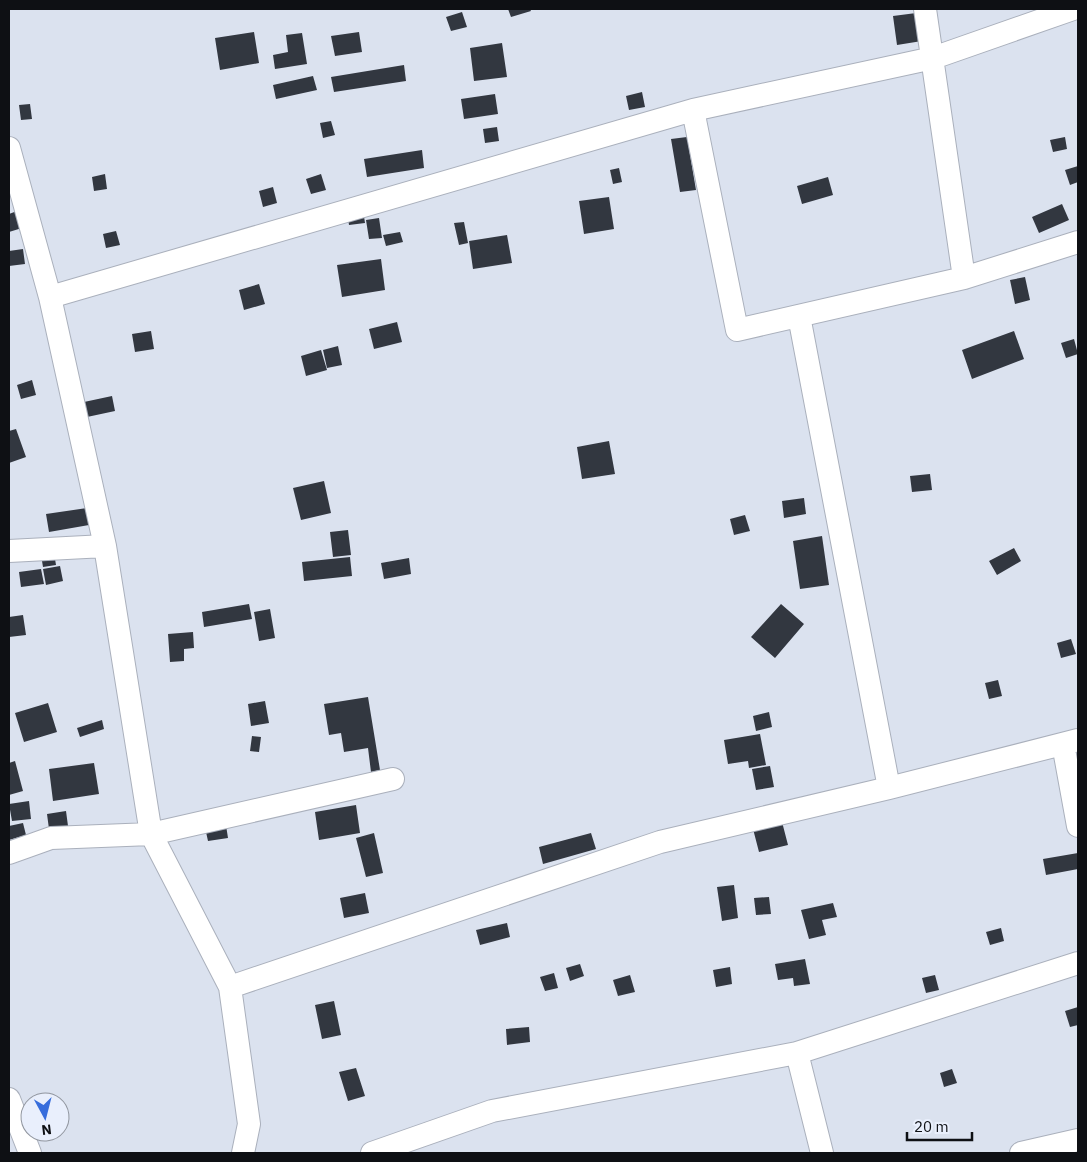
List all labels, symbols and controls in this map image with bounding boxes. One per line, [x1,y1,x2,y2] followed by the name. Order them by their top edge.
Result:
[20,1092,70,1142] north arrow
[907,1110,972,1142] scale bar
[914,1117,949,1136] text: 20 m
[40,1120,53,1139] text: N

